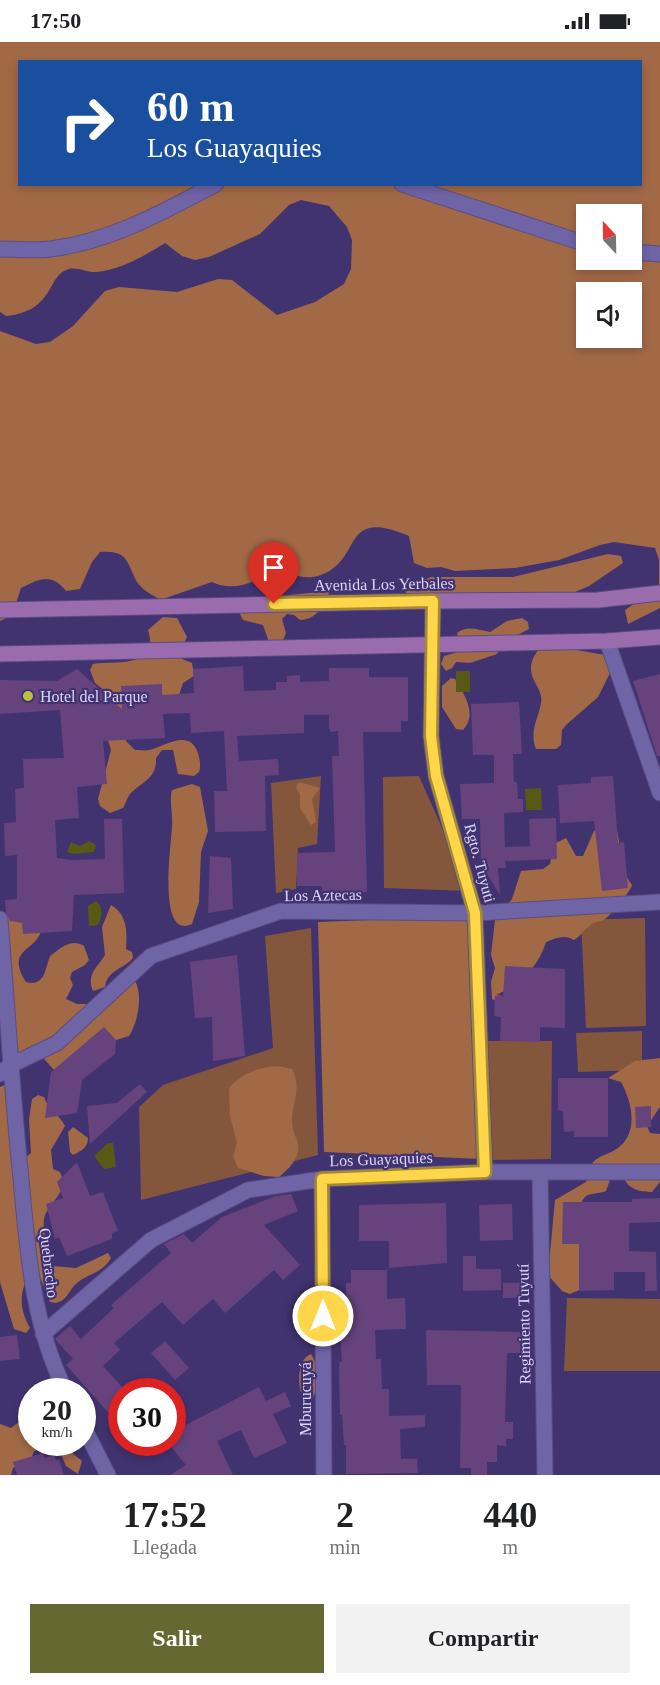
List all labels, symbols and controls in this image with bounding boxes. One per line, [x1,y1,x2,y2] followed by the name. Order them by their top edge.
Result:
[30,8,81,33] text: 17:50
[48,84,126,162] icon: right
[147,84,235,130] text: 60 m
[147,133,322,163] text: Los Guayaquies
[576,204,642,270] north arrow
[576,204,642,348] map controls
[576,282,642,348] button: sound
[248,542,299,604] pin
[257,551,290,584] icon: arrive
[314,574,454,594] street label: Avenida Los Yerbales
[40,688,148,706] place label: Hotel del Parque
[21,689,35,703] marker: Hotel del Parque
[460,822,499,905] street label: Rgto. Tuyuti
[284,886,362,904] street label: Los Aztecas
[329,1149,433,1170] street label: Los Guayaquies
[36,1227,62,1299] street label: Quebracho
[514,1263,535,1384] street label: Regimiento Tuyutí
[291,1284,355,1348] position arrow
[297,1362,315,1436] street label: Mburucuyá
[108,1378,186,1456] speed limit sign: 30
[42,1393,72,1426] text: 20
[42,1424,72,1440] text: km/h
[123,1495,207,1535] text: 17:52
[336,1495,354,1535] text: 2
[483,1495,537,1535] text: 440
[133,1536,197,1558] text: Llegada
[329,1536,361,1558] text: min
[503,1536,518,1558] text: m
[30,1604,324,1673] button: Salir
[336,1604,630,1673] button: Compartir

